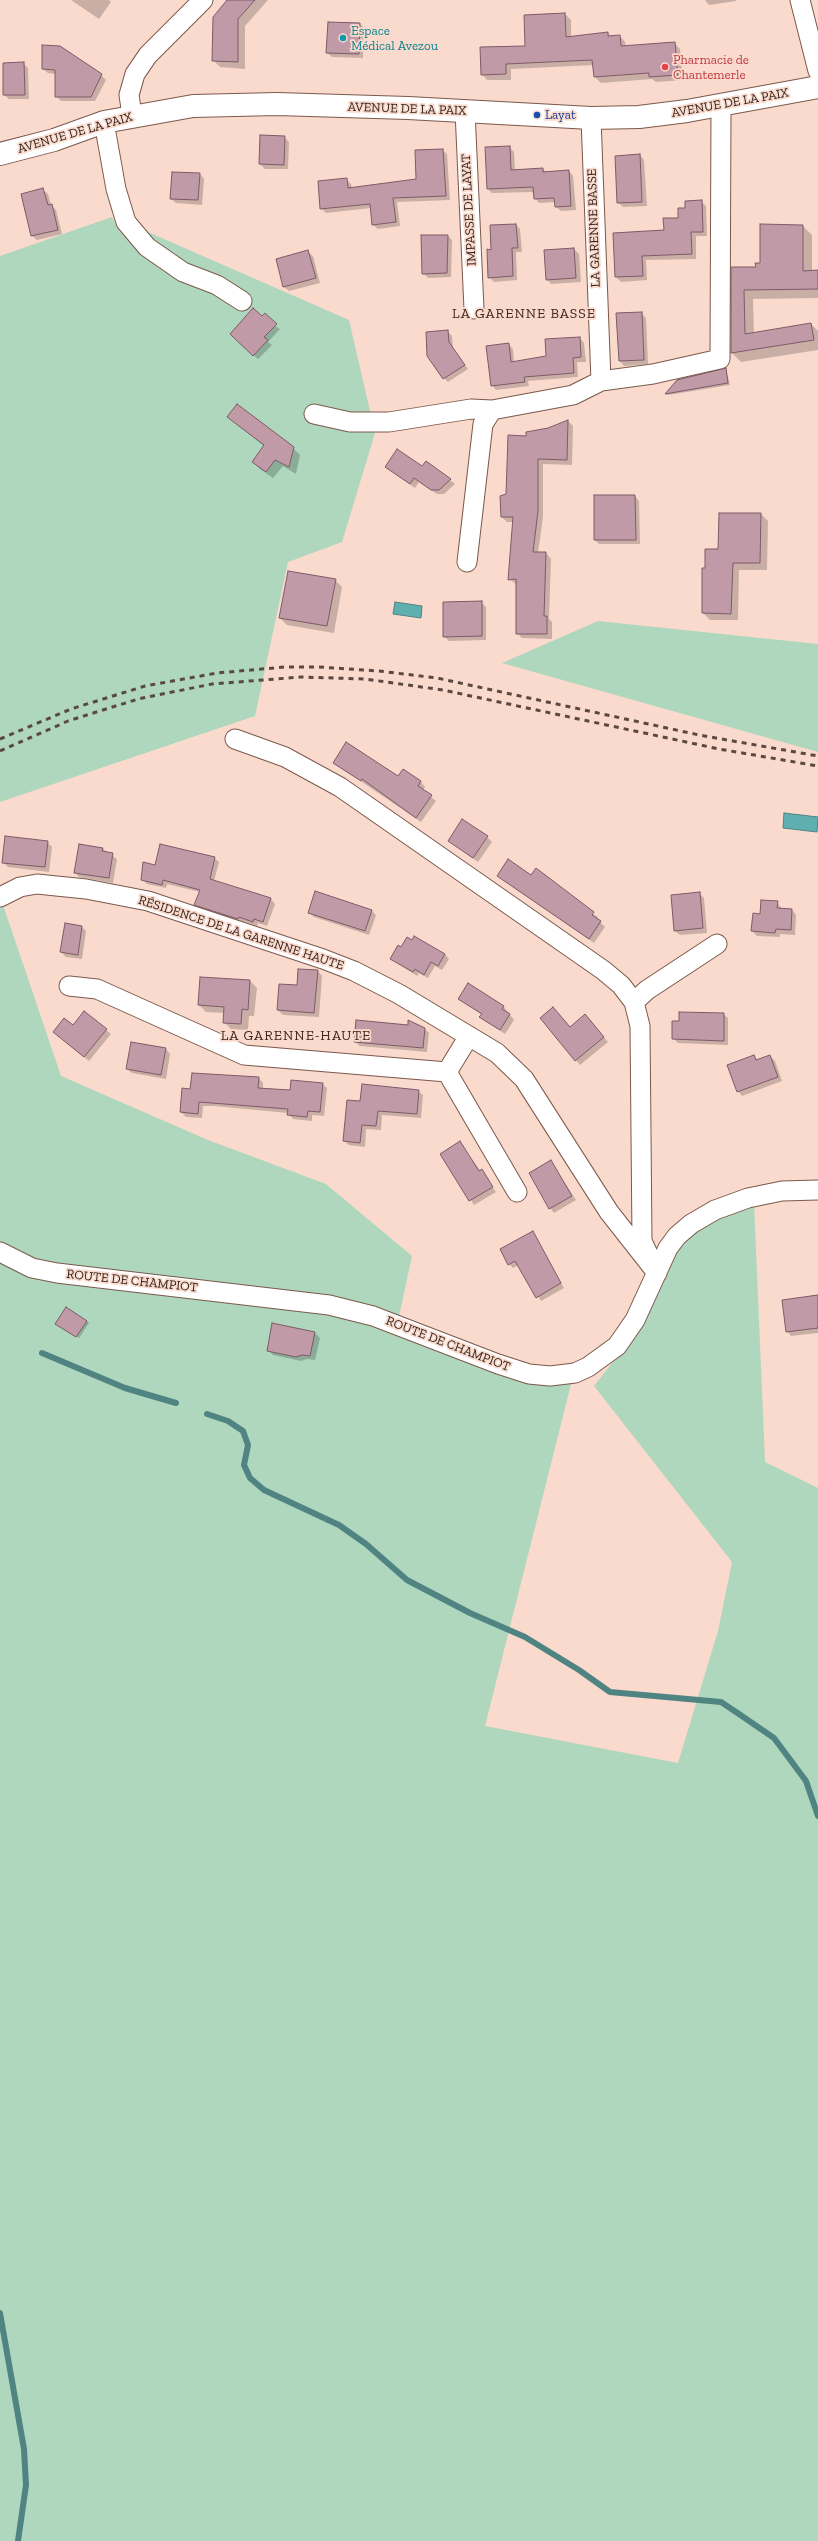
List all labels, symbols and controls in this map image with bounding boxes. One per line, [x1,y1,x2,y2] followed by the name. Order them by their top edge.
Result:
[351,23,438,54] place label: Espace Médical Avezou
[338,33,348,43] marker: Espace Médical Avezou
[673,52,749,83] place label: Pharmacie de Chantemerle
[660,62,670,72] marker: Pharmacie de Chantemerle
[670,85,790,121] street label: AVENUE DE LA PAIX
[347,99,467,119] street label: AVENUE DE LA PAIX
[545,107,576,123] place label: Layat
[16,109,134,157] street label: AVENUE DE LA PAIX
[532,110,542,120] marker: Layat
[458,154,480,266] street label: IMPASSE DE LAYAT
[584,168,604,288] street label: LA GARENNE BASSE
[452,306,596,322] district label: LA GARENNE BASSE
[136,892,346,974] street label: RÉSIDENCE DE LA GARENNE HAUTE
[221,1028,371,1044] district label: LA GARENNE-HAUTE
[66,1266,198,1296] street label: ROUTE DE CHAMPIOT
[384,1313,512,1375] street label: ROUTE DE CHAMPIOT

